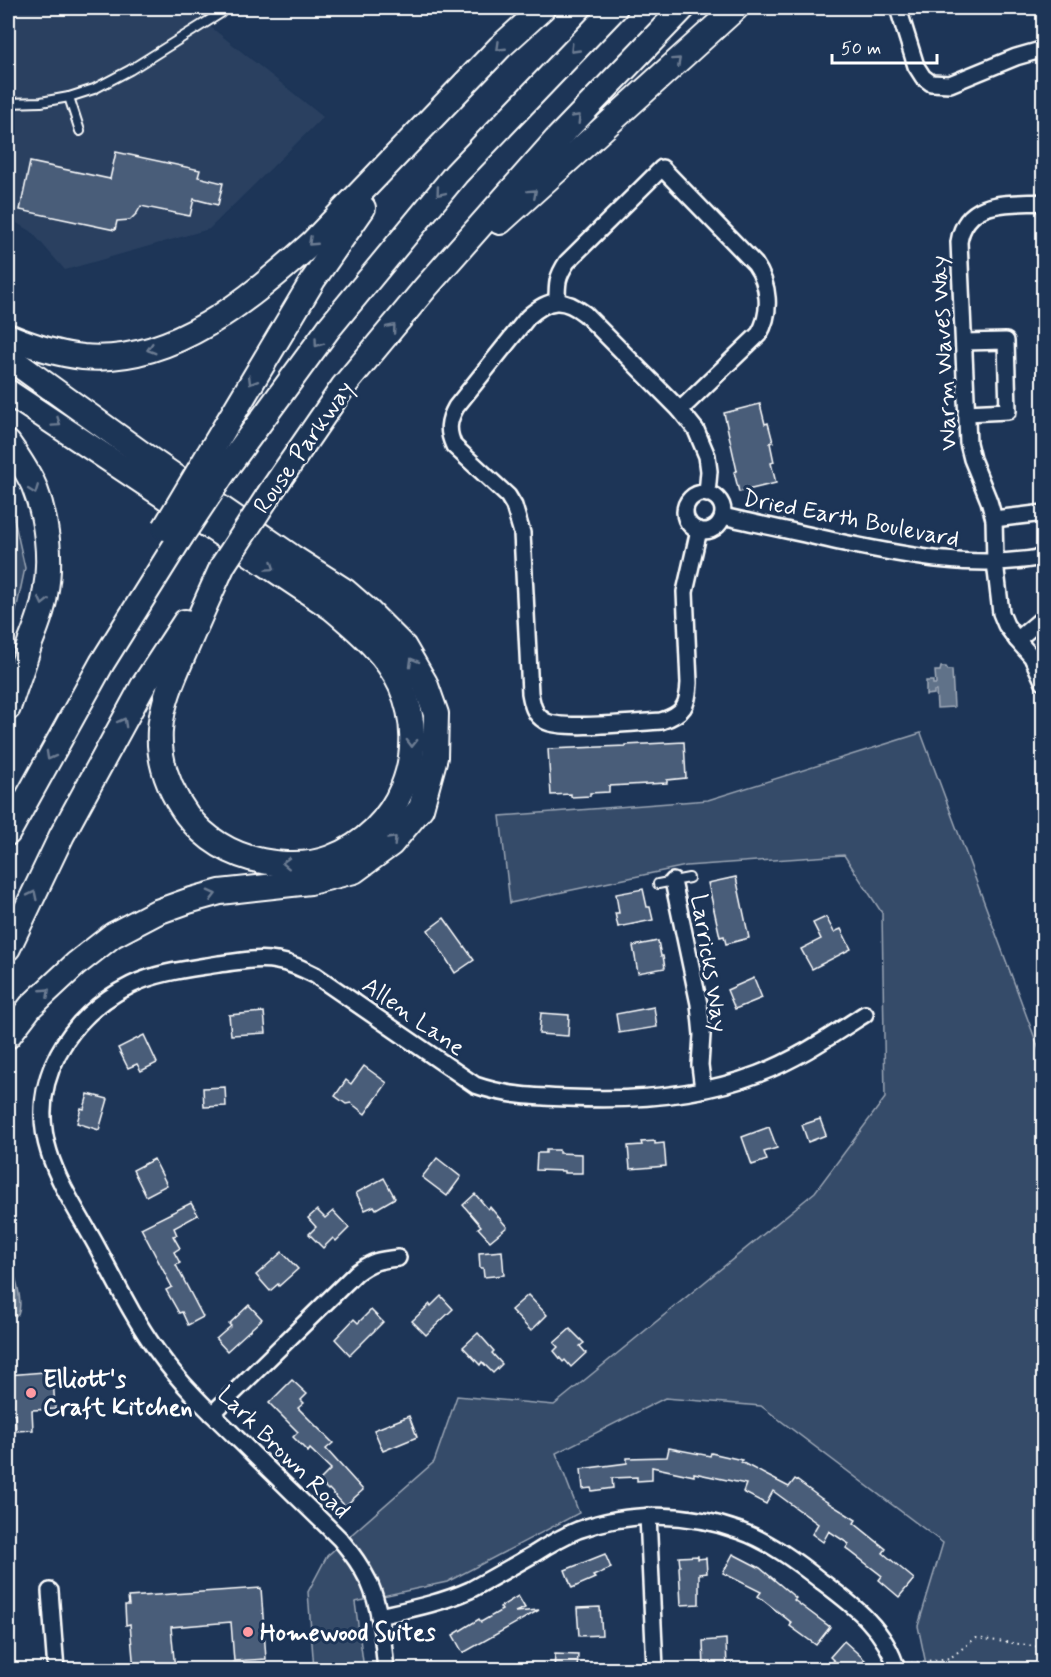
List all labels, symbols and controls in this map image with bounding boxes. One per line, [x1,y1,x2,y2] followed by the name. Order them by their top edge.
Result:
[832,27,937,65] scale bar
[841,37,881,61] text: 50 m
[497,40,508,51] one-way arrow
[570,42,581,53] one-way arrow
[670,57,680,68] one-way arrow
[570,115,581,125] one-way arrow
[437,185,448,196] one-way arrow
[526,189,537,200] one-way arrow
[308,235,319,246] one-way arrow
[924,254,965,451] street label: Warm Waves Way
[385,324,396,335] one-way arrow
[314,337,325,348] one-way arrow
[146,342,157,354] one-way arrow
[247,375,362,520] street label: Rouse Parkway
[247,375,259,385] one-way arrow
[50,416,61,427] one-way arrow
[740,483,962,556] street label: Dried Earth Boulevard
[27,484,40,495] one-way arrow
[264,560,275,571] one-way arrow
[38,596,51,606] one-way arrow
[408,658,420,669] one-way arrow
[116,718,127,728] one-way arrow
[405,739,418,748] one-way arrow
[46,750,57,760] one-way arrow
[386,836,397,847] one-way arrow
[281,857,290,870] one-way arrow
[206,889,216,902] one-way arrow
[25,890,37,901] one-way arrow
[682,892,735,1035] street label: Larricks Way
[356,970,471,1064] street label: Allen Lane
[39,988,50,999] one-way arrow
[43,1365,193,1424] place label: Elliott's Craft Kitchen
[210,1380,356,1526] street label: Lark Brown Road
[24,1386,38,1400] marker: Elliott's Craft Kitchen
[260,1618,436,1649] place label: Homewood Suites
[241,1625,255,1639] marker: Homewood Suites

